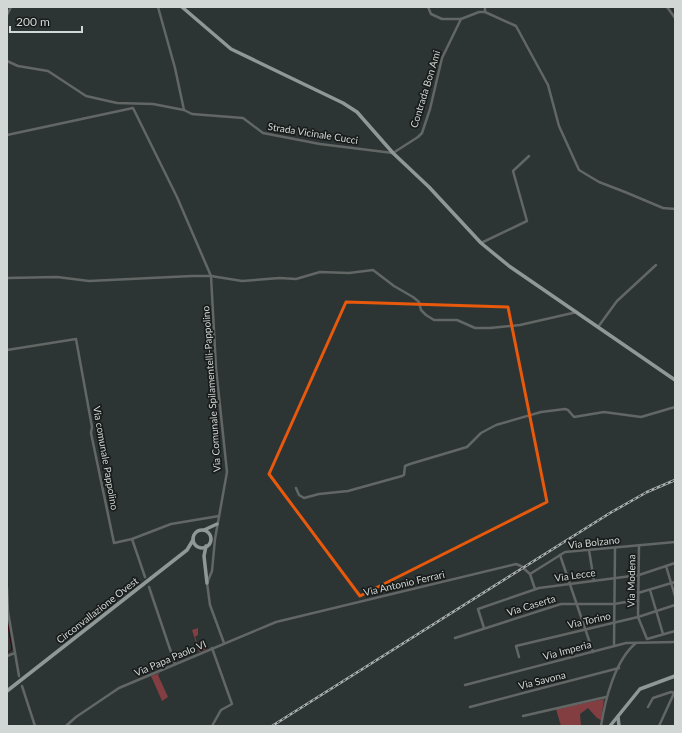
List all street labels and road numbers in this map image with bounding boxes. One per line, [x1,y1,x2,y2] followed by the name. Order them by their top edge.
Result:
[408,49,442,129] street label: Contrada Bon Ami
[267,120,359,146] street label: Strada Vicinale Cucci
[199,305,223,472] street label: Via Comunale Spilamentelli-Pappolino
[91,405,121,511] street label: Via comunale Pappolino
[568,533,621,551] street label: Via Bolzano
[625,554,637,608] street label: Via Modena
[554,566,596,584] street label: Via Lecce
[362,568,446,598] street label: Via Antonio Ferrari
[54,574,141,646] street label: Circonvallazione Ovest
[505,592,557,618] street label: Via Caserta
[566,609,612,631] street label: Via Torino
[132,637,208,679] street label: Via Papa Paolo VI
[542,638,593,662] street label: Via Imperia
[517,668,567,692] street label: Via Savona

